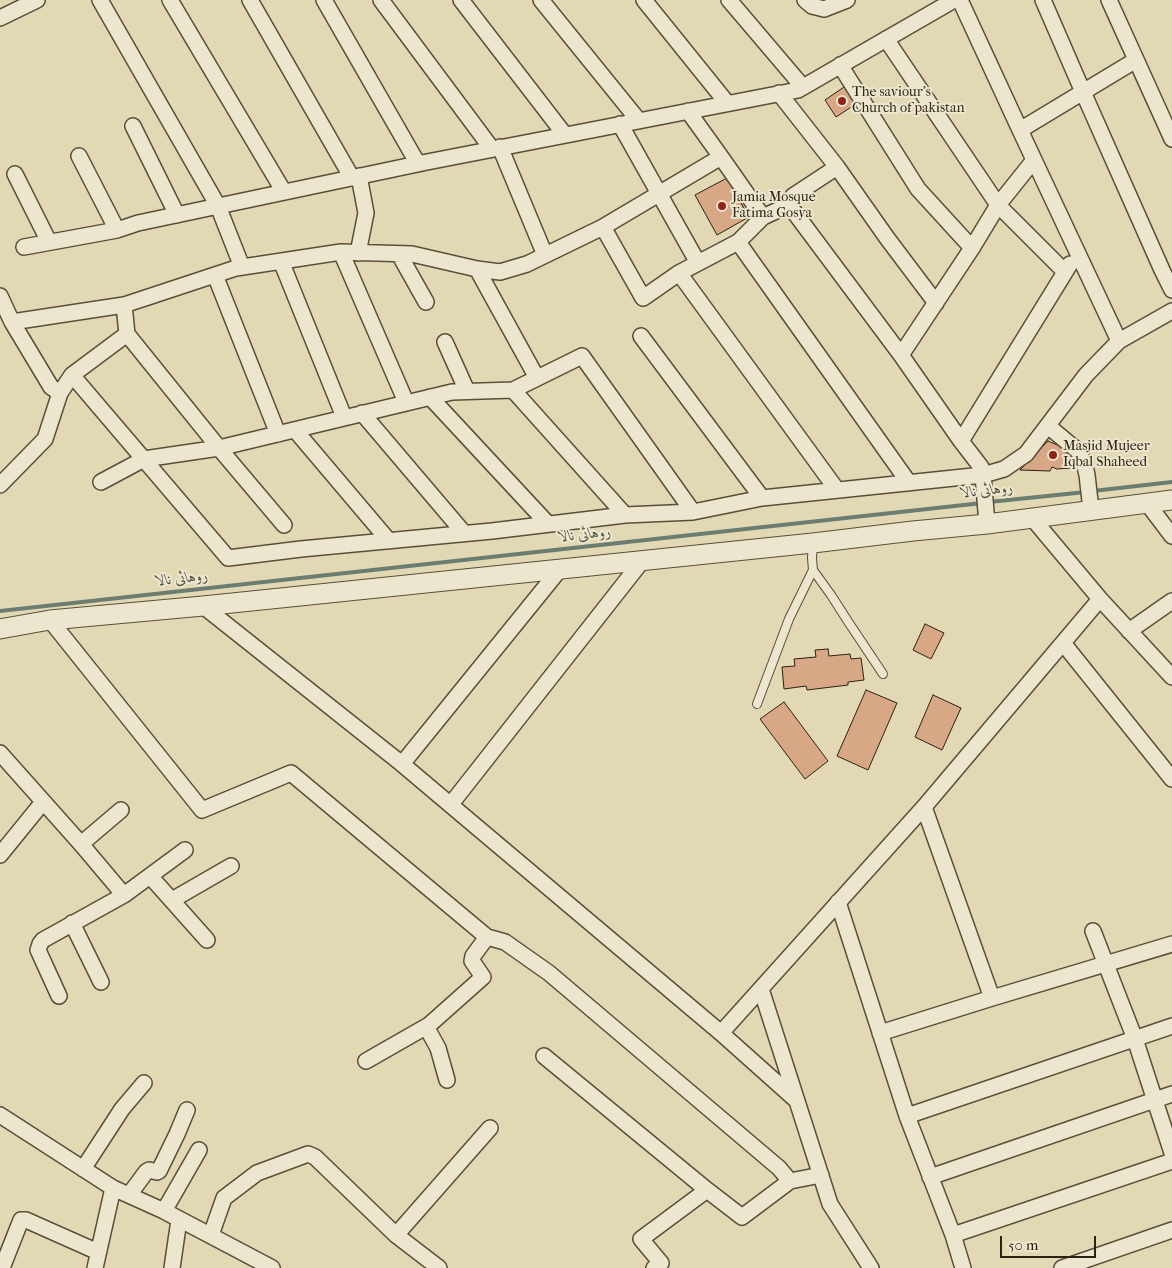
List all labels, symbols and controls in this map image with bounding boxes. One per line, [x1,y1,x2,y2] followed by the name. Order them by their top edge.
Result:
[852,85,965,118] place label: The saviour's Church of pakistan
[836,95,848,107] marker: The saviour's Church of pakistan
[732,190,816,222] place label: Jamia Mosque Fatima Gosya
[716,200,728,212] marker: Jamia Mosque Fatima Gosya
[1063,439,1150,472] place label: Masjid Mujeer Iqbal Shaheed
[1047,449,1059,461] marker: Masjid Mujeer Iqbal Shaheed
[960,479,1014,503] water label: روہائی نالا
[558,523,612,547] water label: روہائی نالا
[155,567,209,591] water label: روہائی نالا
[1002,1226,1098,1258] scale bar
[1008,1236,1038,1254] text: 50 m

